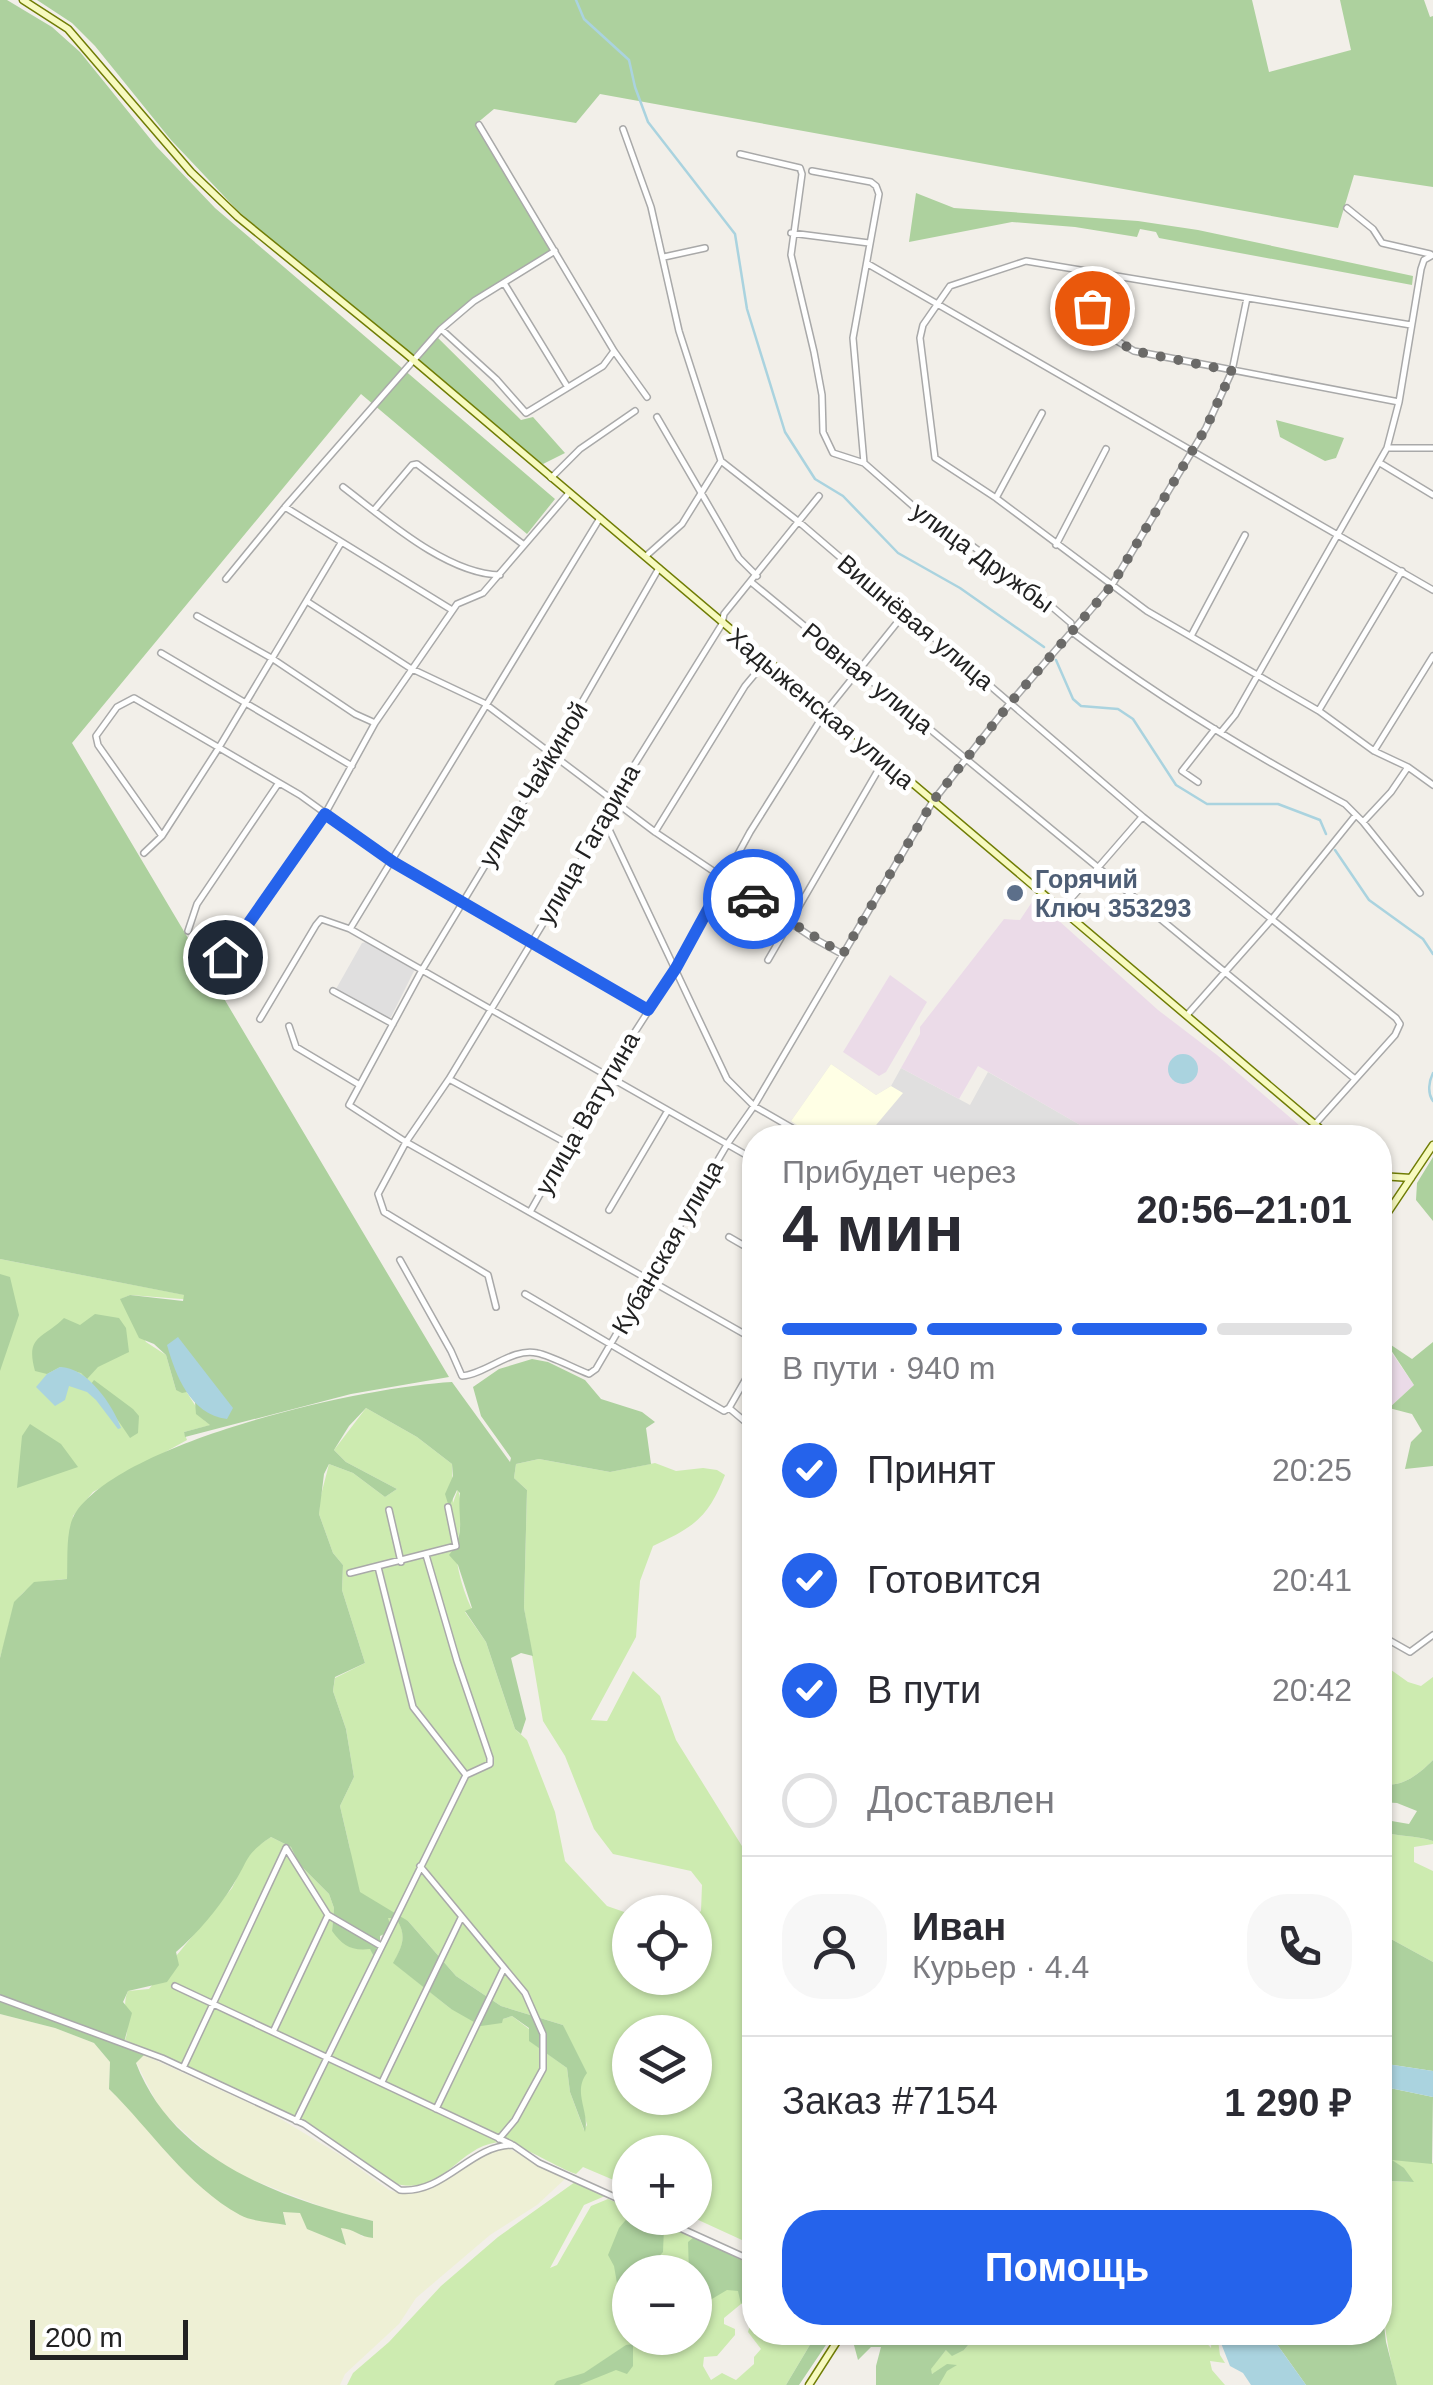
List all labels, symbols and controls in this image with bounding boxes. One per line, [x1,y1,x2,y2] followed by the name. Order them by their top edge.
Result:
[1050,266,1135,351] pin
[1065,281,1120,336] icon: bag
[907,496,1059,618] street label: улица Дружбы
[832,549,1000,695] street label: Вишнёвая улица
[797,617,939,739] street label: Ровная улица
[722,622,920,794] street label: Хадыженская улица
[473,697,593,871] street label: улица Чайкиной
[531,759,645,929] street label: улица Гагарина
[703,849,803,949] courier
[1035,865,1191,922] place label: Горячий Ключ 353293
[726,872,781,927] icon: car
[1004,882,1026,904] marker: Горячий Ключ 353293
[183,915,268,1000] pin
[198,930,253,985] icon: home
[529,1027,645,1199] street label: улица Ватутина
[782,1154,1016,1190] text: Прибудет через
[606,1155,728,1339] street label: Кубанская улица
[1136,1189,1352,1231] text: 20:56–21:01
[782,1192,964,1265] text: 4 мин
[782,1350,995,1386] text: В пути · 940 m
[782,1443,837,1498] icon: check
[867,1449,996,1491] text: Принят
[1272,1452,1352,1488] text: 20:25
[782,1553,837,1608] icon: check
[867,1559,1041,1601] text: Готовится
[1272,1562,1352,1598] text: 20:41
[782,1663,837,1718] icon: check
[867,1669,981,1711] text: В пути
[1272,1672,1352,1708] text: 20:42
[867,1779,1055,1821] text: Доставлен
[782,1894,887,1999] button: person
[1247,1894,1352,1999] button: phone
[612,1895,712,2355] map controls
[612,1895,712,1995] button: locate
[912,1906,1006,1948] text: Иван
[912,1949,1089,1985] text: Курьер · 4.4
[612,2015,712,2115] button: layers
[782,2080,998,2122] text: Заказ #7154
[1224,2082,1352,2124] text: 1 290 ₽
[612,2135,712,2235] button: +
[782,2210,1352,2325] button: Помощь
[612,2255,712,2355] button: −
[30,2315,188,2360] scale bar
[45,2322,123,2353] text: 200 m

